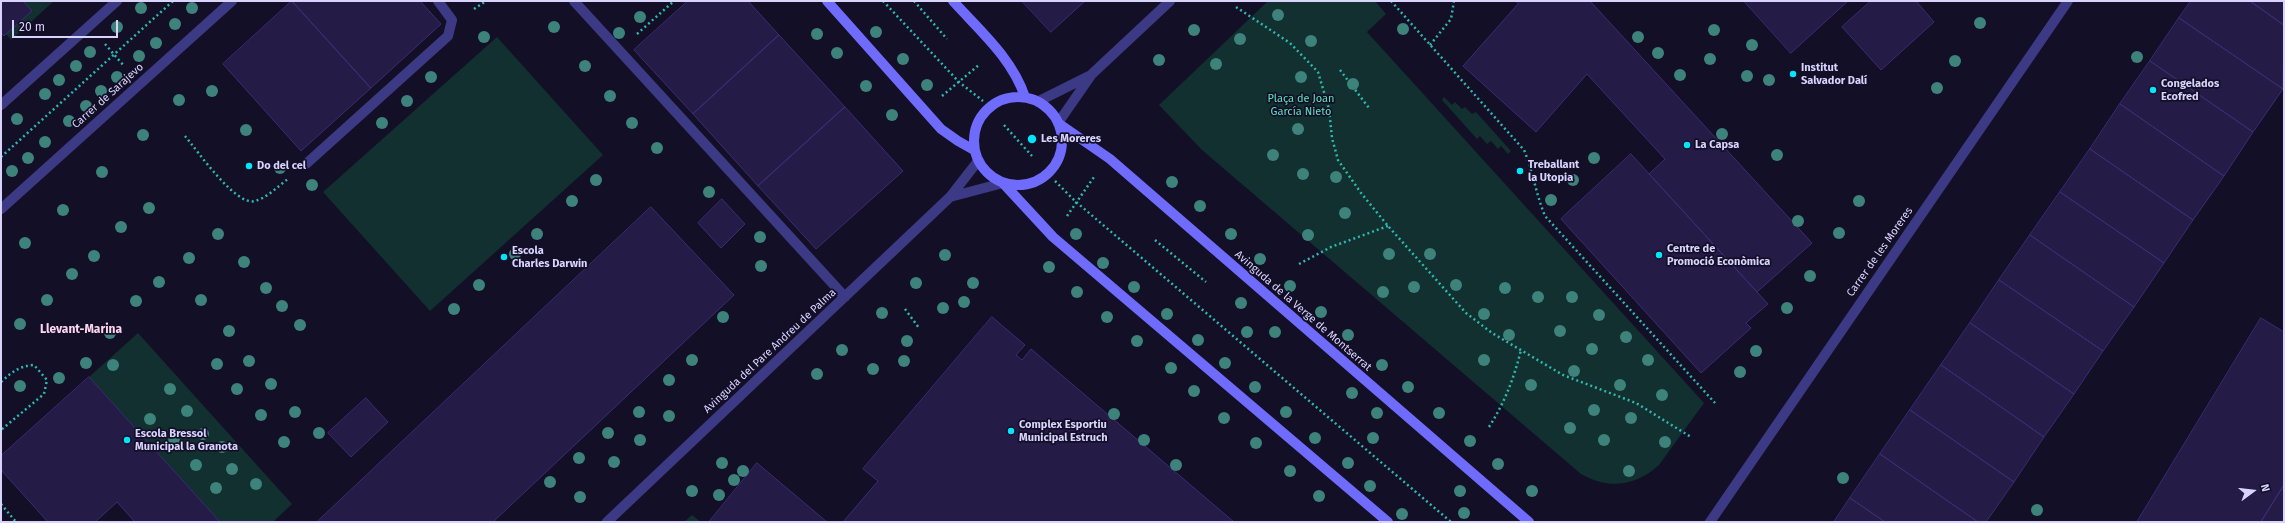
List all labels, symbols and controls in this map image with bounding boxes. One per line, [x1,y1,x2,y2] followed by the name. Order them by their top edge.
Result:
[14,12,120,38] scale bar
[19,20,45,34] text: 20 m
[70,61,146,131] street label: Carrer de Sarajevo
[1801,61,1867,87] place label: Institut Salvador Dalí
[1788,69,1798,79] marker: Institut Salvador Dalí
[2161,77,2219,103] place label: Congelados Ecofred
[2148,85,2158,95] marker: Congelados Ecofred
[1267,92,1335,118] park label: Plaça de Joan García Nieto
[1041,132,1101,146] place label: Les Moreres
[1026,133,1038,145] marker: Les Moreres
[1695,138,1739,152] place label: La Capsa
[1682,140,1692,150] marker: La Capsa
[1528,158,1579,184] place label: Treballant la Utopia
[257,159,306,173] place label: Do del cel
[244,161,254,171] marker: Do del cel
[1515,166,1525,176] marker: Treballant la Utopia
[1844,205,1916,299] street label: Carrer de les Moreres
[1667,242,1770,268] place label: Centre de Promoció Econòmica
[512,244,587,270] place label: Escola Charles Darwin
[1232,248,1374,374] street label: Avinguda de la Verge de Montserrat
[1654,250,1664,260] marker: Centre de Promoció Econòmica
[499,252,509,262] marker: Escola Charles Darwin
[701,286,839,416] street label: Avinguda del Pare Andreu de Palma
[40,323,122,337] district label: Llevant-Marina
[1019,418,1108,444] place label: Complex Esportiu Municipal Estruch
[1006,426,1016,436] marker: Complex Esportiu Municipal Estruch
[135,427,238,453] place label: Escola Bressol Municipal la Granota
[122,435,132,445] marker: Escola Bressol Municipal la Granota
[2233,471,2273,511] north arrow
[2258,483,2272,493] text: N

